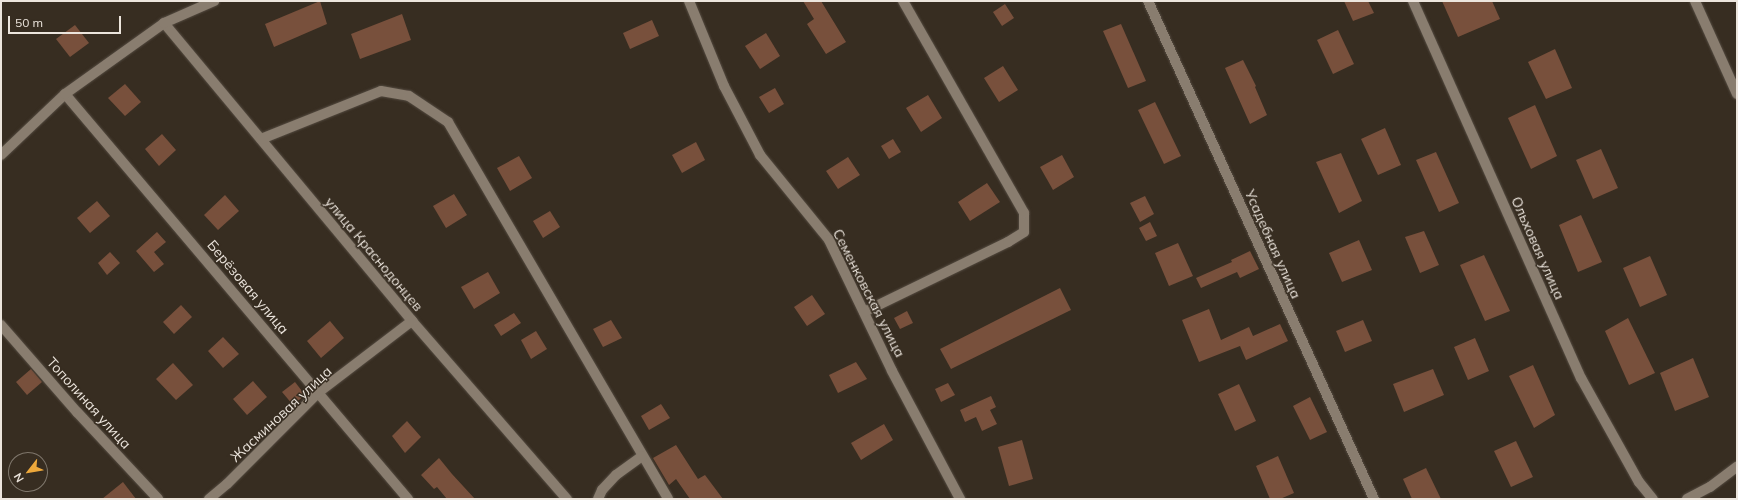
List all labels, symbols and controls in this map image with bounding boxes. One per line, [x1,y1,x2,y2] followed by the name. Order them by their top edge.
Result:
[10,8,123,34] scale bar
[15,15,43,30] text: 50 m
[1241,187,1305,301] street label: Усадебная улица
[321,194,427,314] street label: улица Краснодонцев
[1508,194,1568,302] street label: Ольховая улица
[829,226,909,360] street label: Семенковская улица
[204,237,292,337] street label: Берёзовая улица
[43,354,135,452] street label: Тополиная улица
[227,363,335,465] street label: Жасминовая улица
[8,452,48,492] north arrow
[10,470,27,485] text: N

